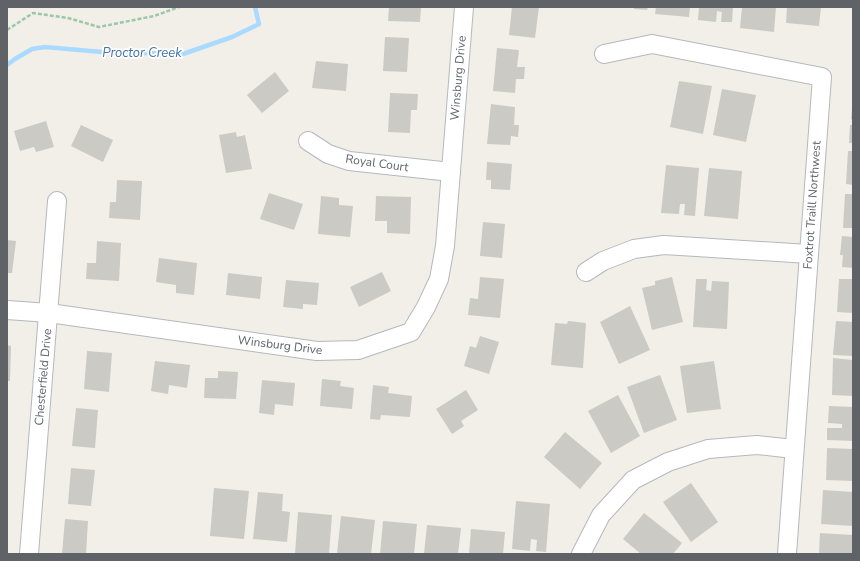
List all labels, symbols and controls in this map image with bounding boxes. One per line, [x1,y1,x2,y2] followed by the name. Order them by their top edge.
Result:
[446,35,470,121] street label: Winsburg Drive
[102,44,182,62] water label: Proctor Creek
[800,139,825,270] street label: Foxtrot Traill Northwest
[344,151,410,175] street label: Royal Court
[31,328,55,426] street label: Chesterfield Drive
[237,332,323,358] street label: Winsburg Drive

